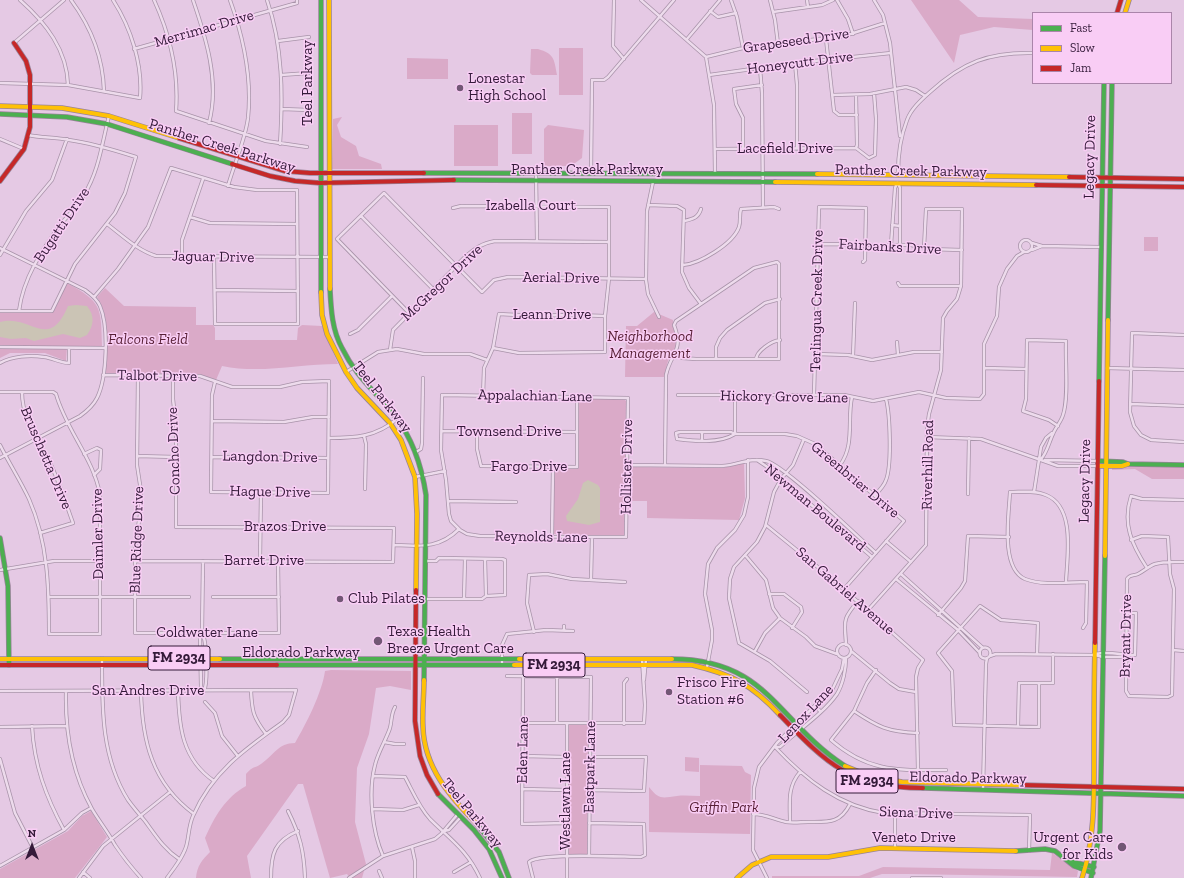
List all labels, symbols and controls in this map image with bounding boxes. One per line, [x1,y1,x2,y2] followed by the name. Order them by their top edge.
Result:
[152,6,256,52] street label: Merrimac Drive
[1032,12,1172,84] legend
[1070,21,1092,35] text: Fast
[742,25,850,57] street label: Grapeseed Drive
[299,40,317,126] street label: Teel Parkway
[1070,41,1095,55] text: Slow
[746,48,854,78] street label: Honeycutt Drive
[1070,61,1091,75] text: Jam
[468,70,546,105] place label: Lonestar High School
[455,83,465,93] marker: Lonestar High School
[147,115,297,177] street label: Panther Creek Parkway
[1080,115,1100,199] street label: Legacy Drive
[737,140,833,158] street label: Lacefield Drive
[511,161,663,179] street label: Panther Creek Parkway
[835,161,987,181] street label: Panther Creek Parkway
[30,184,94,266] street label: Bugatti Drive
[486,197,576,215] street label: Izabella Court
[807,230,827,372] street label: Terlingua Creek Drive
[838,235,942,259] street label: Fairbanks Drive
[398,241,486,325] street label: McGregor Drive
[172,247,254,267] street label: Jaguar Drive
[522,268,600,288] street label: Aerial Drive
[513,306,591,324] street label: Leann Drive
[607,328,693,363] park label: Neighborhood Management
[108,331,188,349] park label: Falcons Field
[349,358,415,436] street label: Teel Parkway
[117,366,197,386] street label: Talbot Drive
[478,386,592,406] street label: Appalachian Lane
[720,387,848,407] street label: Hickory Grove Lane
[16,404,76,512] street label: Bruschetta Drive
[163,407,185,495] street label: Concho Drive
[617,419,637,515] street label: Hollister Drive
[918,420,938,510] street label: Riverhill Road
[456,423,562,441] street label: Townsend Drive
[807,438,903,522] street label: Greenbrier Drive
[1075,439,1095,523] street label: Legacy Drive
[222,447,318,467] street label: Langdon Drive
[491,458,567,476] street label: Fargo Drive
[761,460,869,556] street label: Newman Boulevard
[229,482,311,502] street label: Hague Drive
[126,486,148,594] street label: Blue Ridge Drive
[88,488,108,580] street label: Daimler Drive
[244,518,326,536] street label: Brazos Drive
[494,527,588,547] street label: Reynolds Lane
[792,543,898,639] street label: San Gabriel Avenue
[224,552,304,570] street label: Barret Drive
[348,590,425,608] place label: Club Pilates
[335,594,345,604] marker: Club Pilates
[1116,594,1136,678] street label: Bryant Drive
[387,623,514,658] place label: Texas Health Breeze Urgent Care
[156,624,258,642] street label: Coldwater Lane
[372,635,384,647] marker: Texas Health Breeze Urgent Care
[242,644,360,662] street label: Eldorado Parkway
[148,646,210,670] road number: FM 2934
[523,653,585,677] road number: FM 2934
[677,674,746,709] place label: Frisco Fire Station #6
[774,681,838,747] street label: Lenox Lane
[92,682,204,700] street label: San Andres Drive
[664,687,674,697] marker: Frisco Fire Station #6
[513,716,533,784] street label: Eden Lane
[580,721,600,813] street label: Eastpark Lane
[557,752,575,850] street label: Westlawn Lane
[909,768,1027,788] street label: Eldorado Parkway
[836,769,898,793] road number: FM 2934
[438,774,506,852] street label: Teel Parkway
[689,799,759,817] park label: Griffin Park
[879,803,953,823] street label: Siena Drive
[12,826,52,866] north arrow
[28,827,36,840] text: N
[872,829,956,847] street label: Veneto Drive
[1033,829,1113,864] place label: Urgent Care for Kids
[1116,841,1128,853] marker: Urgent Care for Kids

